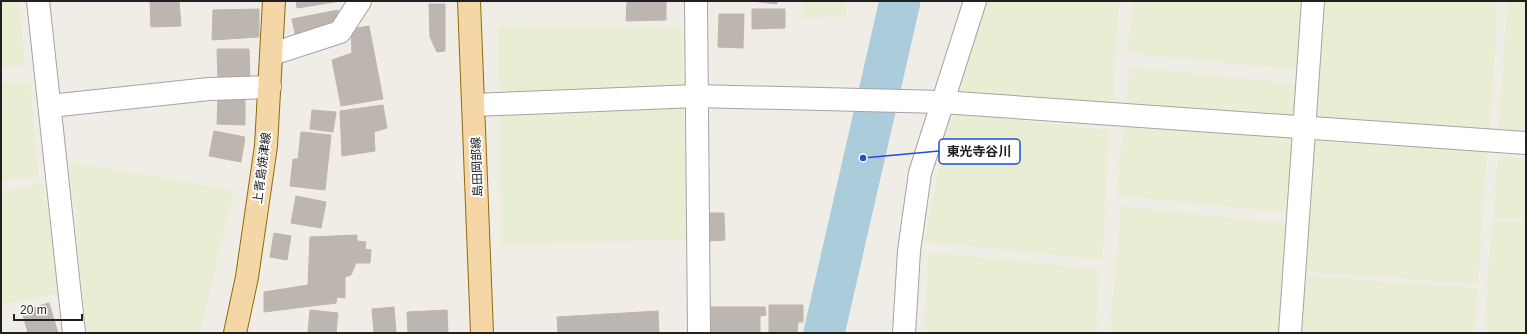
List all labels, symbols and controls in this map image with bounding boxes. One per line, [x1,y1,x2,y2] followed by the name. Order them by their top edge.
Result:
[251,131,273,205] street label: 上青島焼津線
[469,137,485,197] street label: 島田岡部線
[939,139,1020,164] callout: 東光寺谷川
[946,144,1012,159] text: 東光寺谷川
[14,296,82,322] scale bar
[20,303,47,317] text: 20 m

